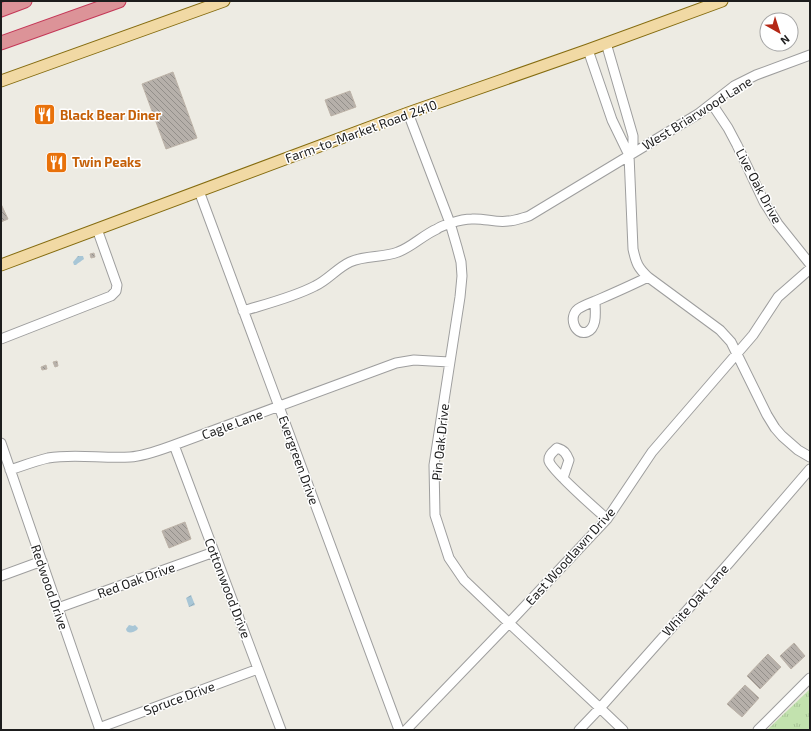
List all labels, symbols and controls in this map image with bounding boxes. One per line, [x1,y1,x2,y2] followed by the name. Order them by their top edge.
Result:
[759,12,799,52] north arrow
[778,33,793,48] text: N
[639,73,755,153] street label: West Briarwood Lane
[283,96,439,166] street label: Farm-to-Market Road 2410
[32,102,58,128] restaurant icon: Black Bear Diner
[60,107,161,123] place label: Black Bear Diner
[733,146,785,226] street label: Live Oak Drive
[43,149,69,175] restaurant icon: Twin Peaks
[72,154,141,170] place label: Twin Peaks
[428,403,452,481] street label: Pin Oak Drive
[199,406,265,442] street label: Cagle Lane
[275,413,323,507] street label: Evergreen Drive
[522,504,618,608] street label: East Woodlawn Drive
[201,536,255,640] street label: Cottonwood Drive
[28,542,72,632] street label: Redwood Drive
[95,559,177,601] street label: Red Oak Drive
[658,561,732,639] street label: White Oak Lane
[141,678,217,718] street label: Spruce Drive

